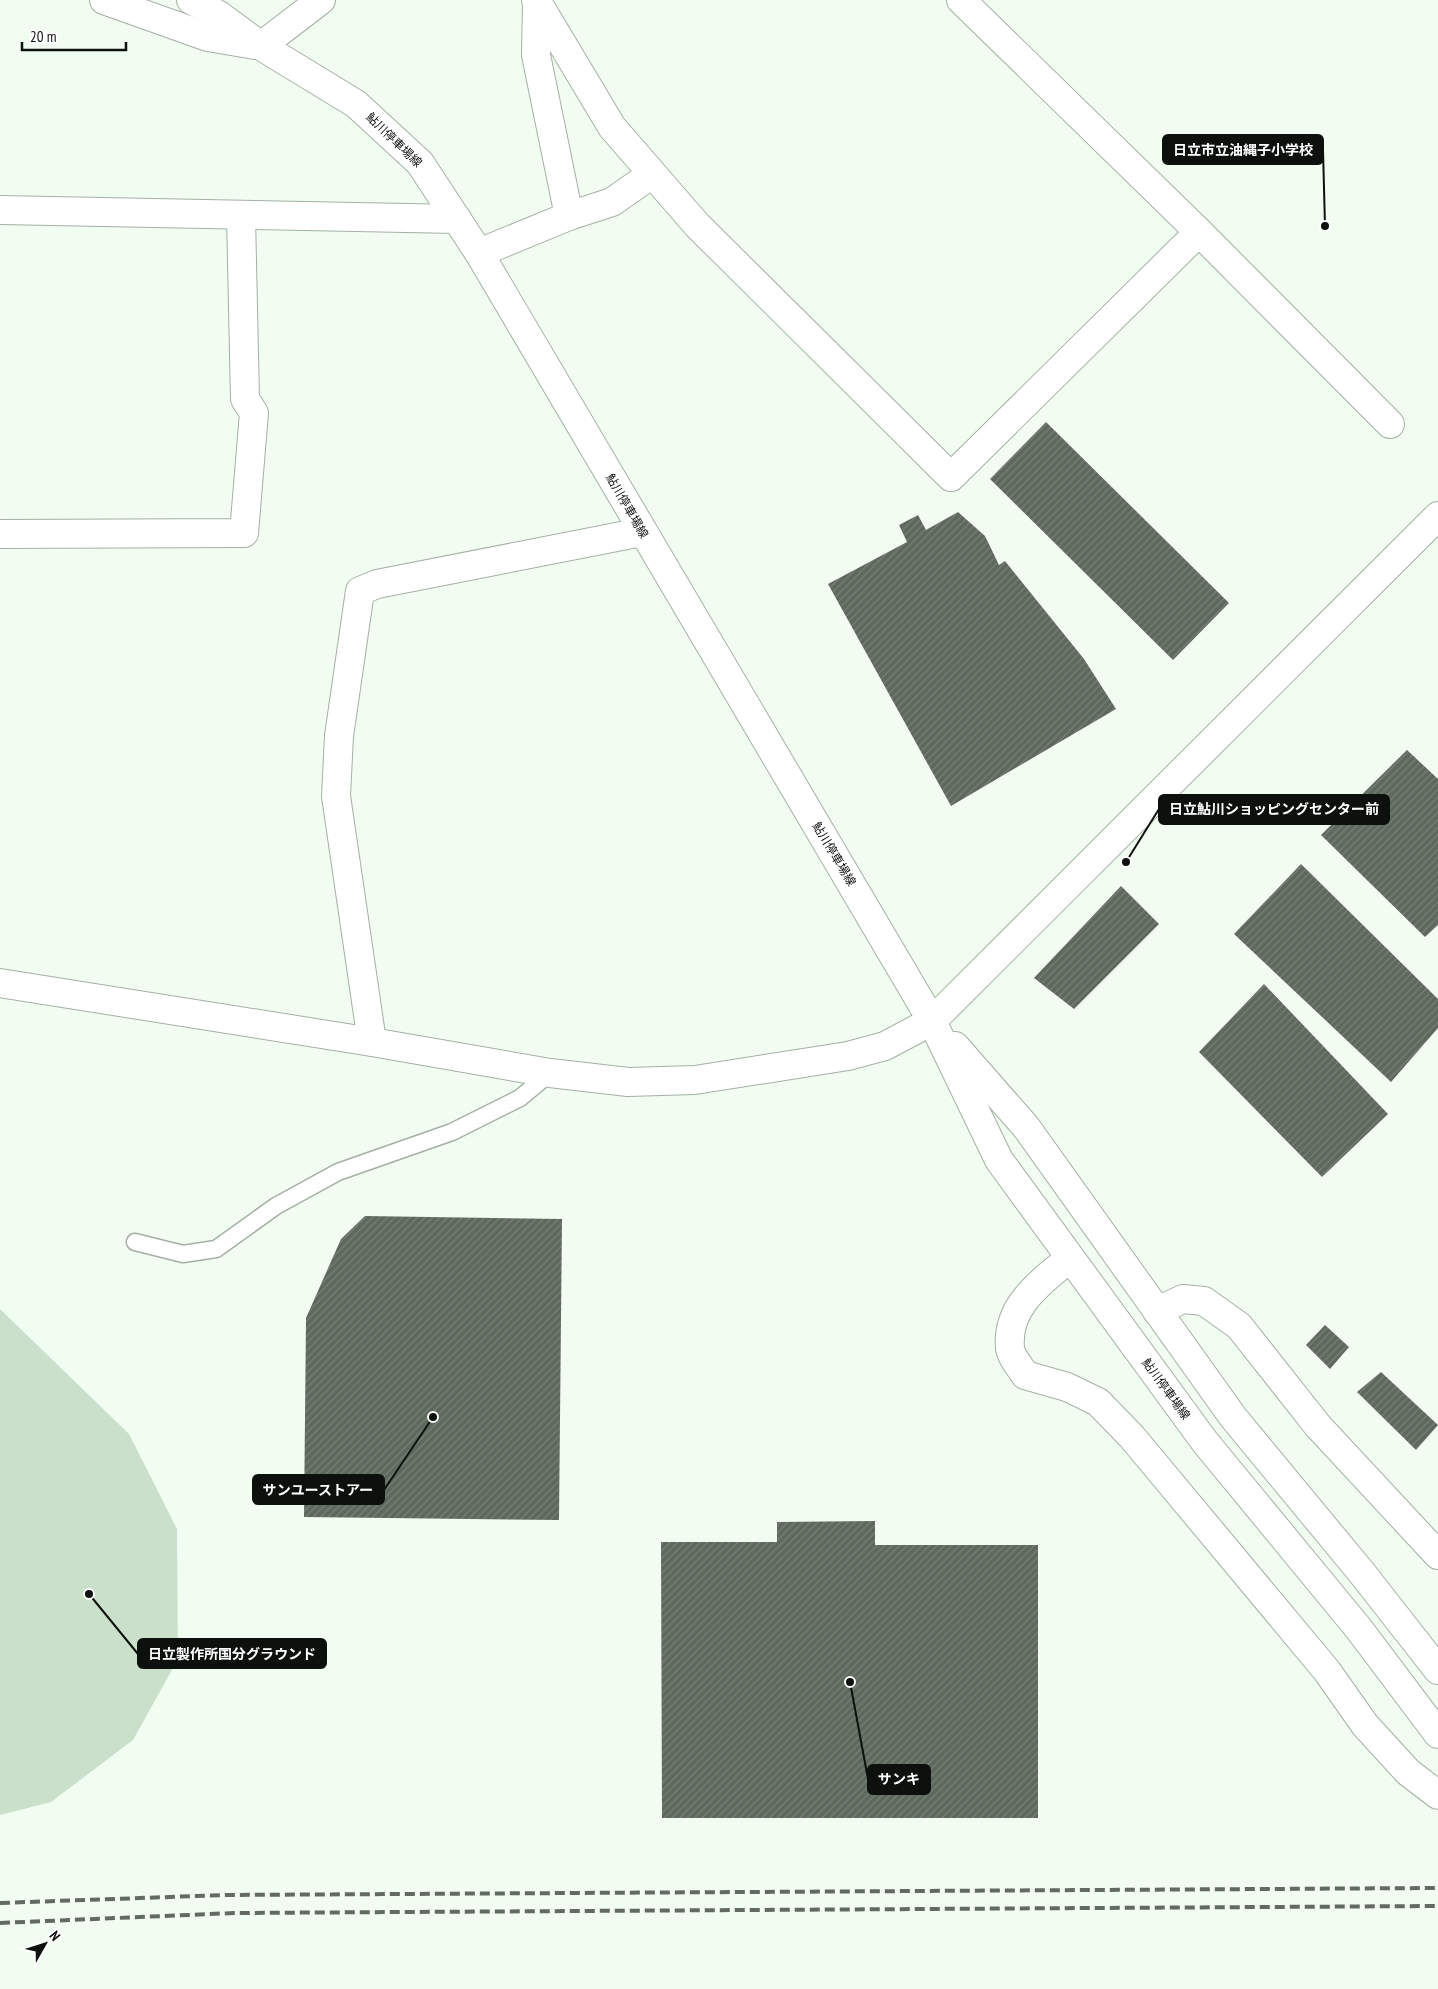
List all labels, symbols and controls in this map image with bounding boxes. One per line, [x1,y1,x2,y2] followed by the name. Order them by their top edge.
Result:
[22,20,126,52] scale bar
[30,27,56,46] text: 20 m
[363,109,425,170] street label: 鮎川停車場線
[1163,135,1323,164] callout: 日立市立油縄子小学校
[1173,141,1313,159] text: 日立市立油縄子小学校
[603,471,652,541] street label: 鮎川停車場線
[1159,795,1389,824] callout: 日立鮎川ショッピングセンター前
[1169,800,1379,818] text: 日立鮎川ショッピングセンター前
[809,819,859,888] street label: 鮎川停車場線
[1139,1355,1194,1422] street label: 鮎川停車場線
[253,1475,384,1504] callout: サンユーストアー
[263,1481,373,1499] text: サンユーストアー
[138,1639,326,1668] callout: 日立製作所国分グラウンド
[148,1645,316,1663] text: 日立製作所国分グラウンド
[868,1765,930,1794] callout: サンキ
[878,1770,920,1788] text: サンキ
[20,1919,70,1969] north arrow
[46,1927,64,1944] text: N

